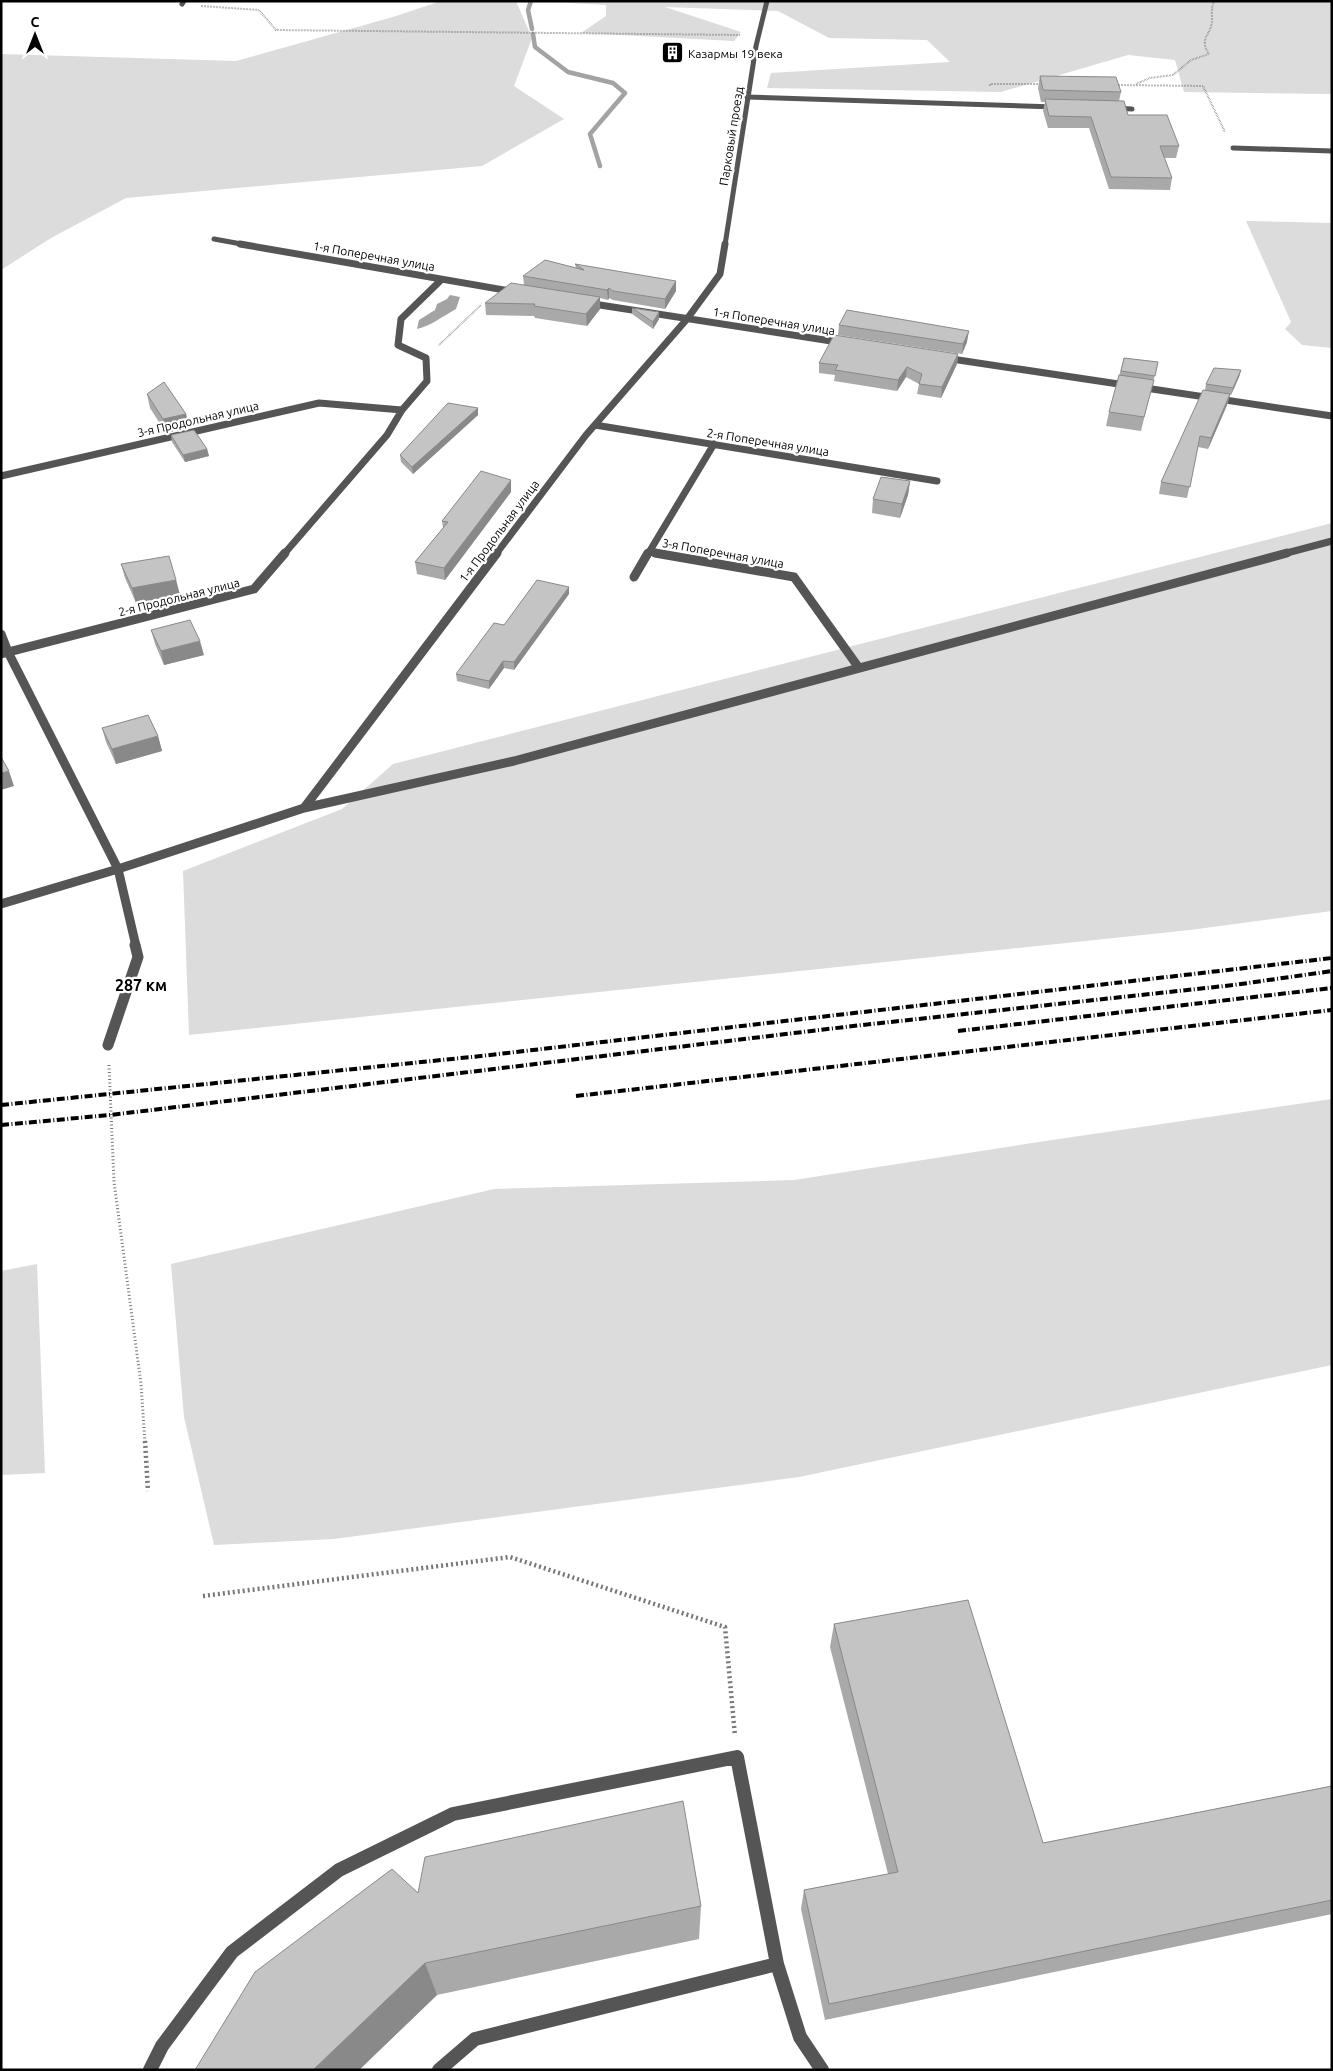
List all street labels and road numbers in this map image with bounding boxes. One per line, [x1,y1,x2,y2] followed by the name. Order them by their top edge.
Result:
[717,86,745,186] street label: Парковый проезд
[312,239,436,273] street label: 1-я Поперечная улица
[712,305,836,337] street label: 1-я Поперечная улица
[136,399,260,439] street label: 3-я Продольная улица
[706,426,830,458] street label: 2-я Поперечная улица
[456,477,542,585] street label: 1-я Продольная улица
[661,536,785,570] street label: 3-я Поперечная улица
[117,576,241,618] street label: 2-я Продольная улица

